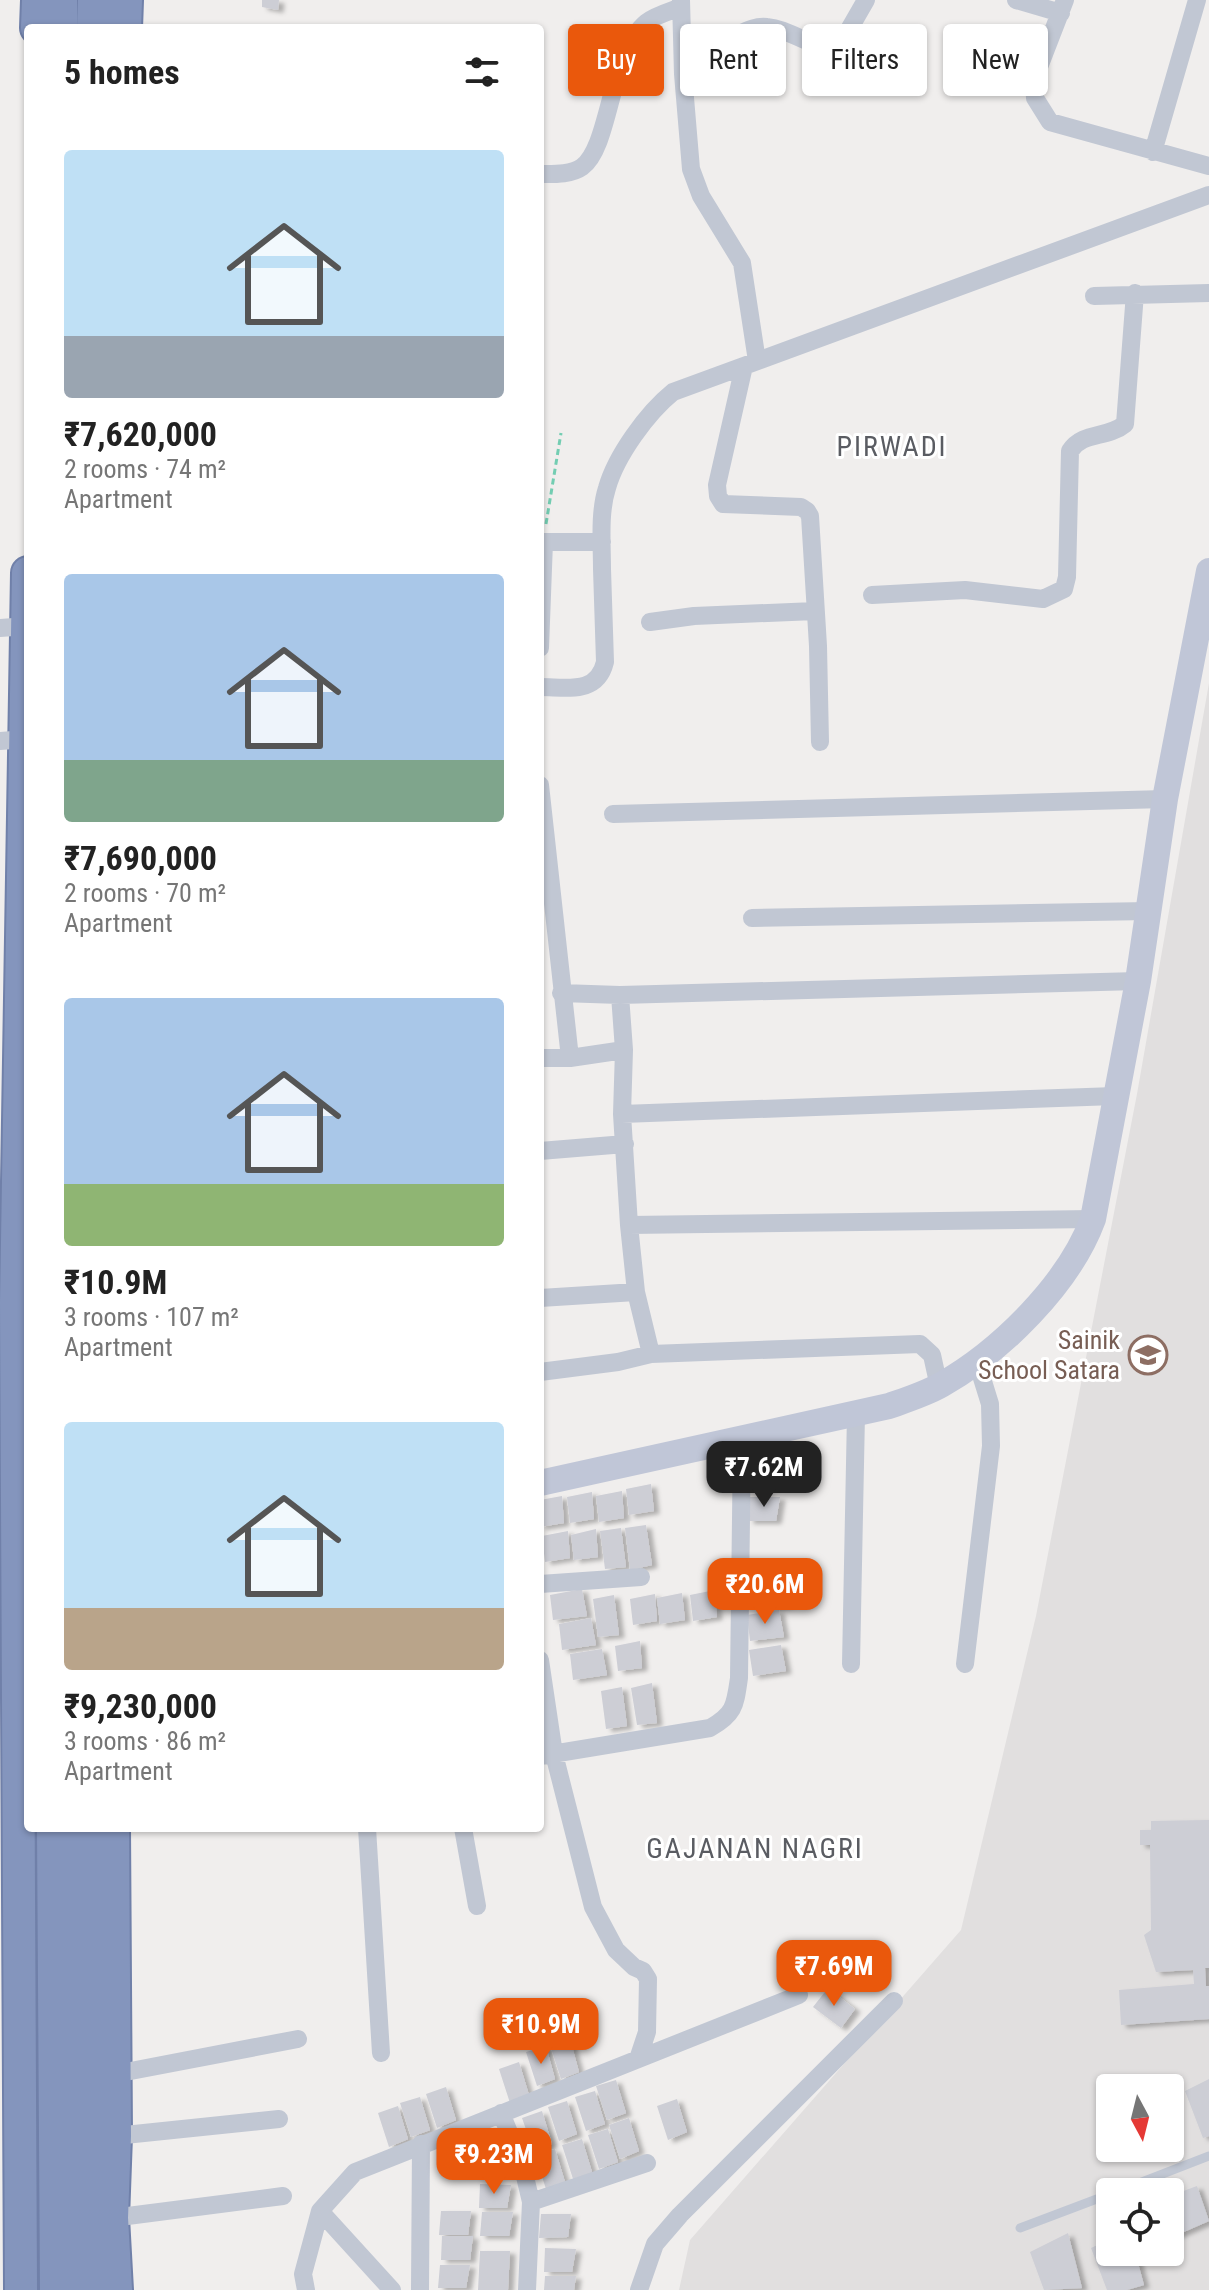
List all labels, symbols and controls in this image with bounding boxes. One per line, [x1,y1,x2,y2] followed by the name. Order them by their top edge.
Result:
[568,24,664,96] chip: Buy
[680,24,786,96] chip: Rent
[802,24,927,96] chip: Filters
[943,24,1048,96] chip: New
[460,50,504,94] icon: filters
[64,52,180,92] text: 5 homes
[212,202,356,346] icon: home
[64,414,217,454] text: ₹7,620,000
[836,430,948,463] district label: PIRWADI
[64,454,226,484] text: 2 rooms · 74 m²
[64,484,173,514] text: Apartment
[212,626,356,770] icon: home
[64,838,217,878] text: ₹7,690,000
[64,878,226,908] text: 2 rooms · 70 m²
[64,908,173,938] text: Apartment
[212,1050,356,1194] icon: home
[64,1262,167,1302] text: ₹10.9M
[64,1302,239,1332] text: 3 rooms · 107 m²
[978,1325,1120,1385] place label: Sainik School Satara
[64,1332,173,1362] text: Apartment
[1127,1334,1169,1376] school or university icon: Sainik School Satara
[699,1441,829,1509] pin: ₹7.62M
[725,1452,804,1482] text: ₹7.62M
[212,1474,356,1618] icon: home
[700,1558,830,1626] pin: ₹20.6M
[726,1569,805,1599] text: ₹20.6M
[64,1686,217,1726] text: ₹9,230,000
[64,1726,226,1756] text: 3 rooms · 86 m²
[64,1756,173,1786] text: Apartment
[646,1832,864,1865] district label: GAJANAN NAGRI
[769,1940,899,2008] pin: ₹7.69M
[795,1951,874,1981] text: ₹7.69M
[476,1998,606,2066] pin: ₹10.9M
[502,2009,581,2039] text: ₹10.9M
[1096,2074,1184,2162] north arrow
[1096,2074,1184,2266] map controls
[429,2128,559,2196] pin: ₹9.23M
[455,2139,534,2169] text: ₹9.23M
[1096,2178,1184,2266] button: locate

